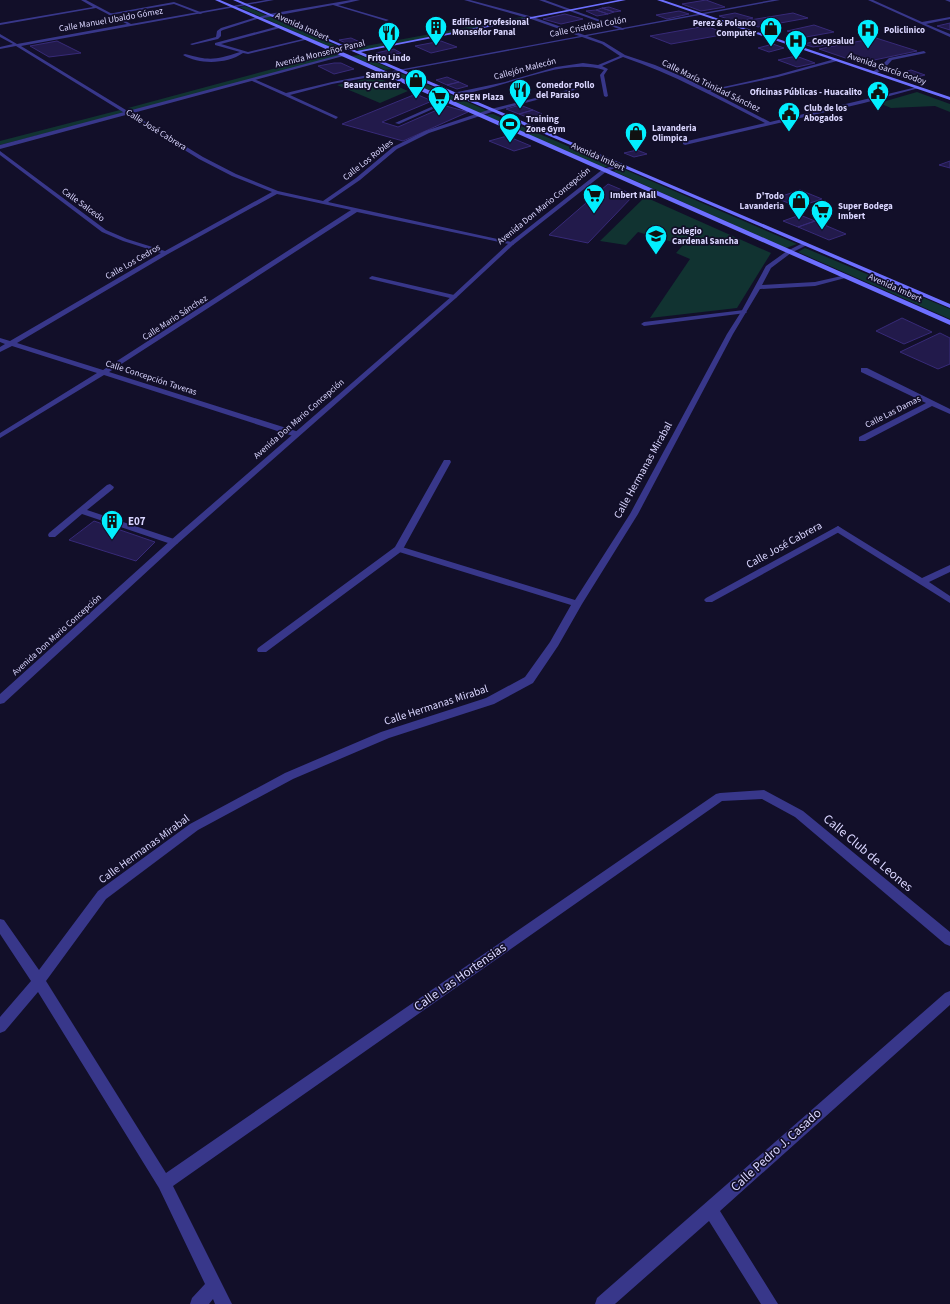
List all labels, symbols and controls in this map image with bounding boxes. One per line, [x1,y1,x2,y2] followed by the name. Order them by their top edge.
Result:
[58,4,164,36] street label: Calle Manuel Ubaldo Gómez
[273,9,331,45] street label: Avenida Imbert
[548,13,628,41] street label: Calle Cristóbal Colón
[423,14,449,47] building icon: Edificio Profesional Monseñor Panal
[758,15,784,48] shop icon: Perez & Polanco Computer
[452,16,529,39] place label: Edificio Profesional Monseñor Panal
[693,17,756,40] place label: Perez & Polanco Computer
[855,17,881,50] hospital icon: Policlinico
[376,20,402,53] restaurant icon: Frito Lindo
[884,24,925,37] place label: Policlinico
[783,28,809,61] hospital icon: Coopsalud
[812,35,854,48] place label: Coopsalud
[274,37,366,71] street label: Avenida Monseñor Panal
[846,49,929,89] street label: Avenida García Godoy
[367,52,411,65] place label: Frito Lindo
[492,54,558,84] street label: Callejón Malecón
[660,56,763,116] street label: Calle María Trinidad Sánchez
[403,67,429,100] shop icon: Samarys Beauty Center
[344,69,400,92] place label: Samarys Beauty Center
[507,77,533,110] restaurant icon: Comedor Pollo del Paraiso
[536,79,594,102] place label: Comedor Pollo del Paraiso
[865,79,891,112] public building icon: Oficinas Públicas - Huacalito
[426,84,452,117] supermarket icon: ASPEN Plaza
[750,86,862,99] place label: Oficinas Públicas - Huacalito
[453,91,504,104] place label: ASPEN Plaza
[776,100,802,133] public building icon: Club de los Abogados
[803,102,847,125] place label: Club de los Abogados
[123,106,189,154] street label: Calle José Cabrera
[497,111,523,144] sports icon: Training Zone Gym
[526,113,566,136] place label: Training Zone Gym
[623,120,649,153] shop icon: Lavanderia Olimpica
[652,122,697,145] place label: Lavanderia Olimpica
[340,136,396,184] street label: Calle Los Robles
[569,139,627,175] street label: Avenida Imbert
[495,164,593,248] street label: Avenida Don Mario Concepción
[581,182,607,215] supermarket icon: Imbert Mall
[59,185,107,225] street label: Calle Salcedo
[786,188,812,221] shop icon: D'Todo Lavanderia
[610,189,656,202] place label: Imbert Mall
[740,190,784,213] place label: D'Todo Lavanderia
[809,198,835,231] supermarket icon: Super Bodega Imbert
[838,200,893,223] place label: Super Bodega Imbert
[643,223,669,256] school or university icon: Colegio Cardenal Sancha
[672,225,739,248] place label: Colegio Cardenal Sancha
[103,241,163,283] street label: Calle Los Cedros
[866,270,924,306] street label: Avenida Imbert
[140,292,210,344] street label: Calle Mario Sánchez
[104,357,199,399] street label: Calle Concepción Taveras
[251,376,347,462] street label: Avenida Don Mario Concepción
[863,392,923,432] street label: Calle Las Damas
[610,419,676,521] street label: Calle Hermanas Mirabal
[99,508,125,541] building icon: E07
[128,514,146,529] place label: E07
[743,518,825,572] street label: Calle José Cabrera
[9,591,105,679] street label: Avenida Don Mario Concepción
[382,681,490,729] street label: Calle Hermanas Mirabal
[819,810,917,896] street label: Calle Club de Leones
[96,811,193,887] street label: Calle Hermanas Mirabal
[410,938,510,1016] street label: Calle Las Hortensias
[727,1104,825,1196] street label: Calle Pedro J. Casado

